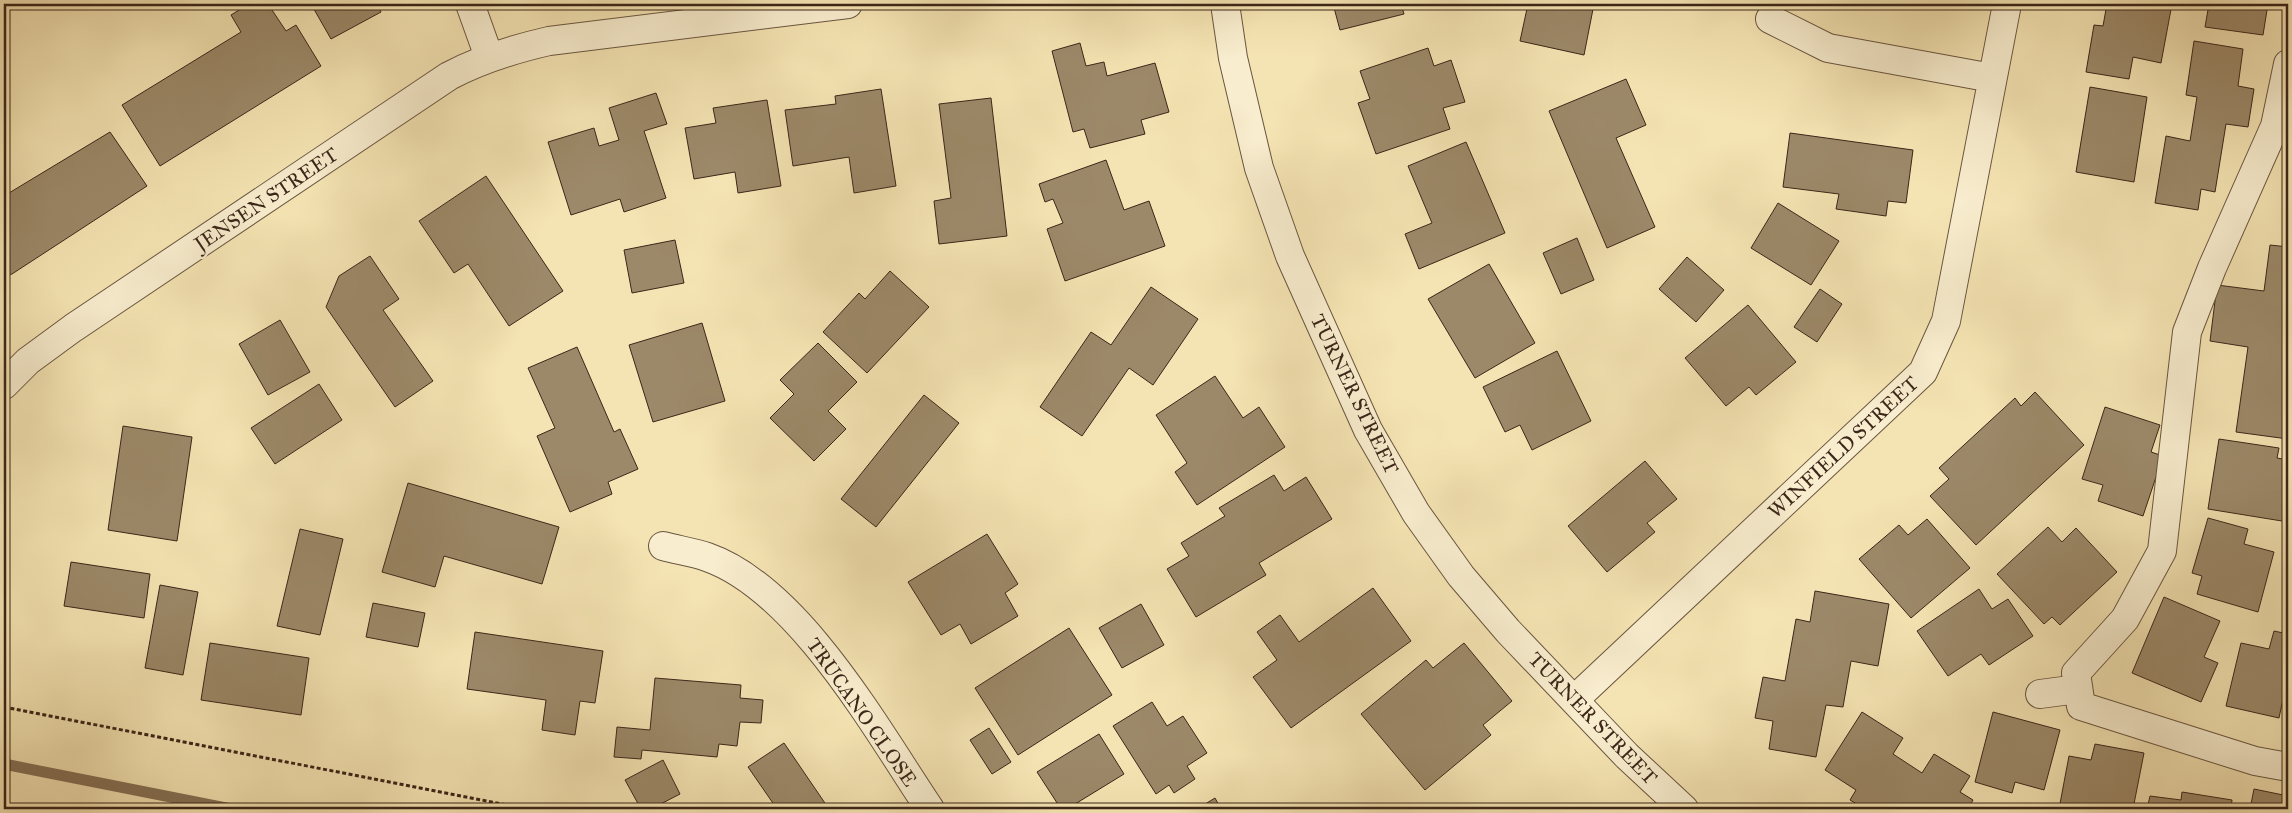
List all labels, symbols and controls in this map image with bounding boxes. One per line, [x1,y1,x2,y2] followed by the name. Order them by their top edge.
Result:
[188,142,343,258] street label: JENSEN STREET
[1306,310,1404,478] street label: TURNER STREET
[1763,371,1923,523] street label: WINFIELD STREET
[802,633,922,791] street label: TRUCANO CLOSE
[1524,647,1663,789] street label: TURNER STREET

